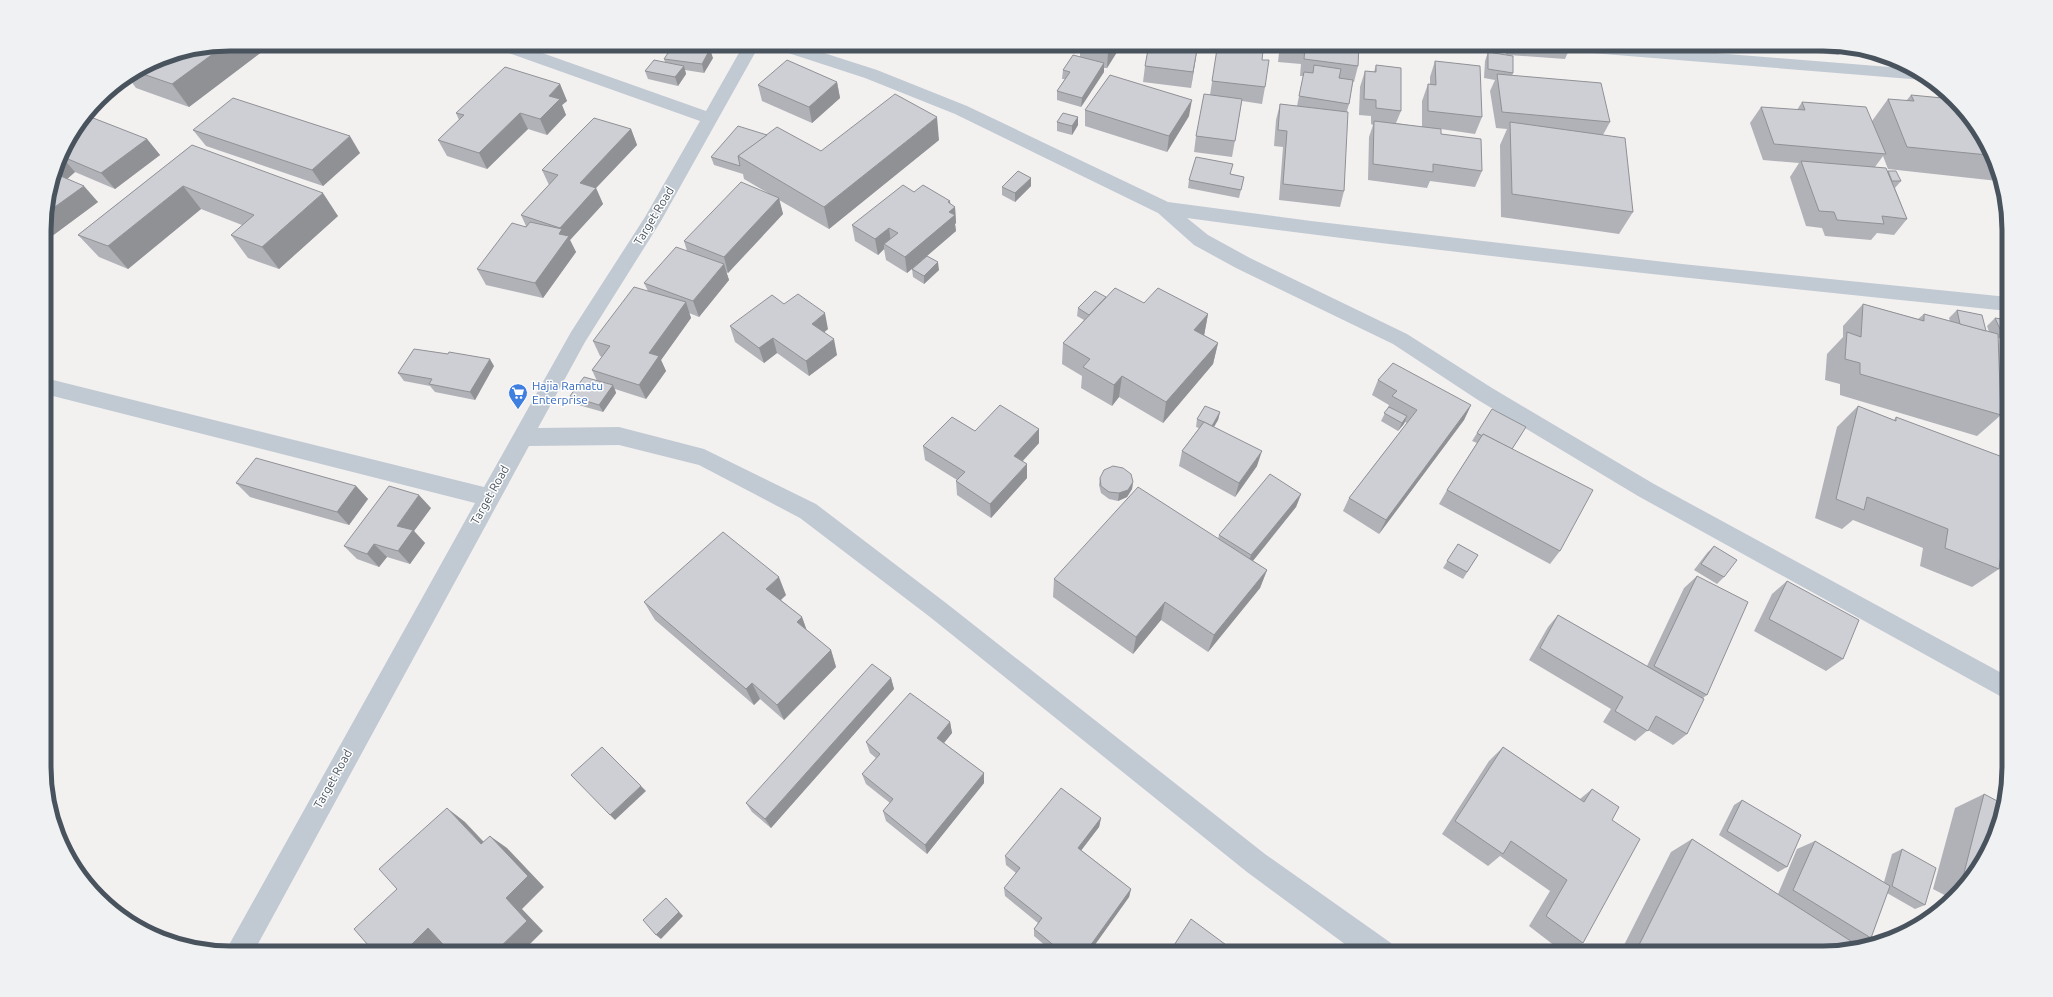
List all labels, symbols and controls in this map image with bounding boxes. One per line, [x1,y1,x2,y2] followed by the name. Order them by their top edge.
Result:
[631,184,676,247] street label: Target Road
[532,379,603,406] place label: Hajia Ramatu Enterprise
[507,382,529,410] supermarket icon: Hajia Ramatu Enterprise
[468,463,511,527] street label: Target Road
[311,747,354,811] street label: Target Road

